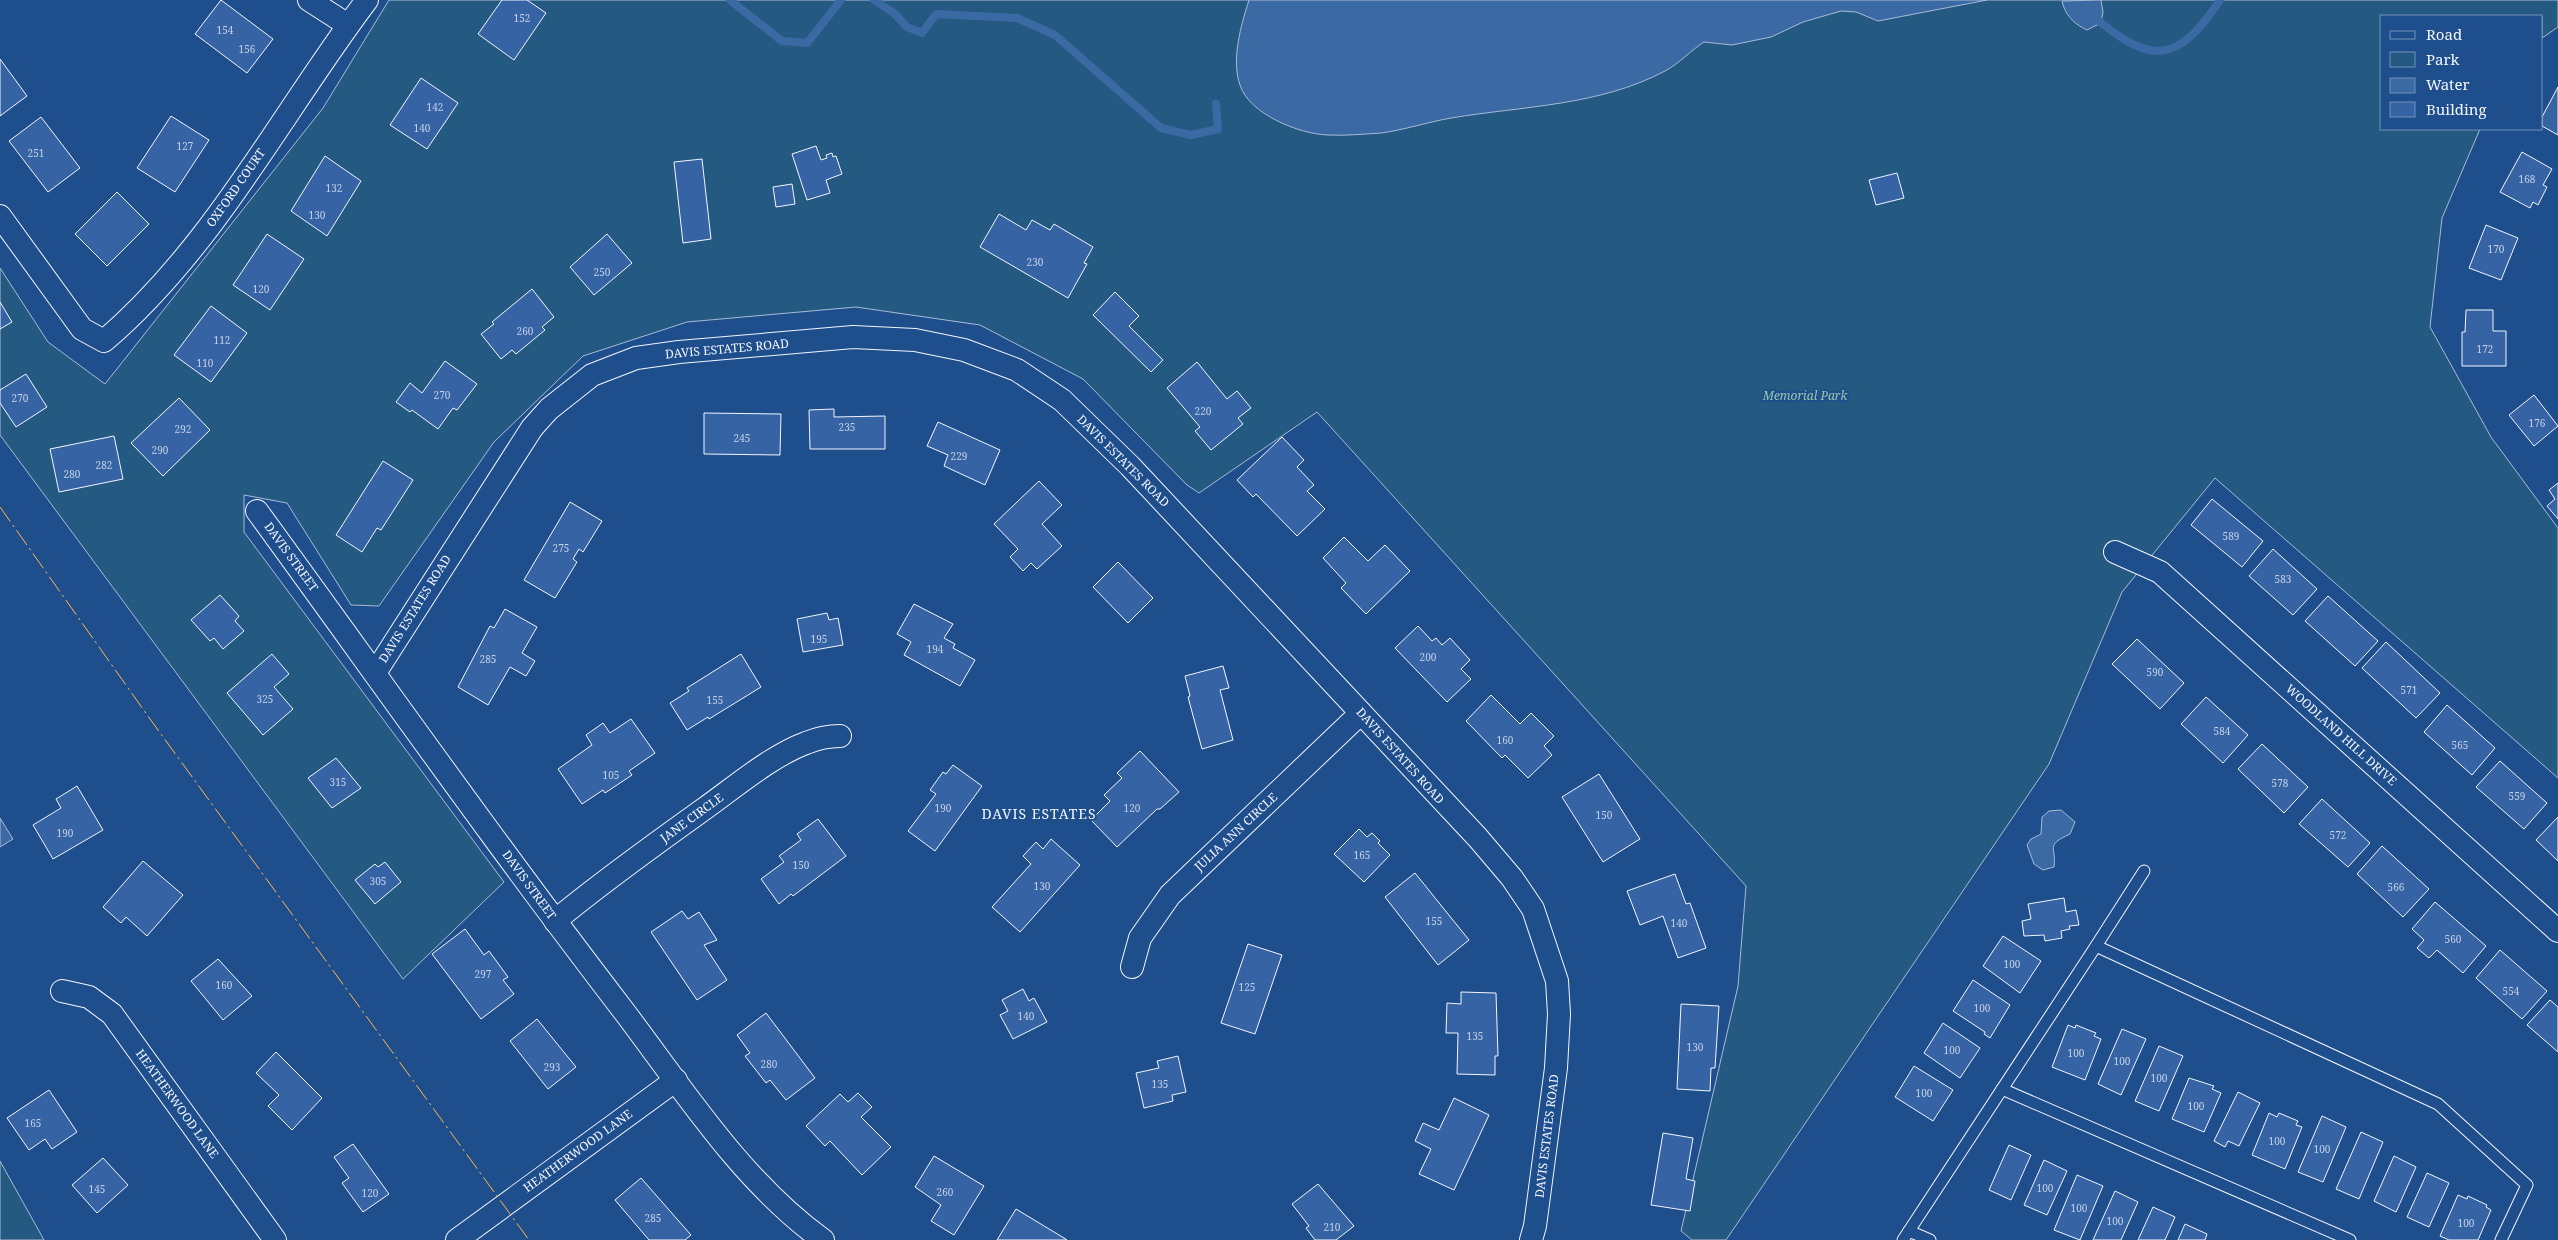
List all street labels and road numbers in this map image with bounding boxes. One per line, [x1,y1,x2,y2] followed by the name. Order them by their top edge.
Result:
[202,145,269,230] street label: OXFORD COURT
[664,335,790,362] street label: DAVIS ESTATES ROAD
[1073,411,1173,511] street label: DAVIS ESTATES ROAD
[260,519,323,595] street label: DAVIS STREET
[374,551,455,666] street label: DAVIS ESTATES ROAD
[2282,680,2401,789] street label: WOODLAND HILL DRIVE
[1352,704,1448,808] street label: DAVIS ESTATES ROAD
[656,789,727,847] street label: JANE CIRCLE
[1190,789,1281,875] street label: JULIA ANN CIRCLE
[498,847,561,923] street label: DAVIS STREET
[132,1046,223,1162] street label: HEATHERWOOD LANE
[1530,1073,1563,1199] street label: DAVIS ESTATES ROAD
[520,1105,636,1196] street label: HEATHERWOOD LANE

